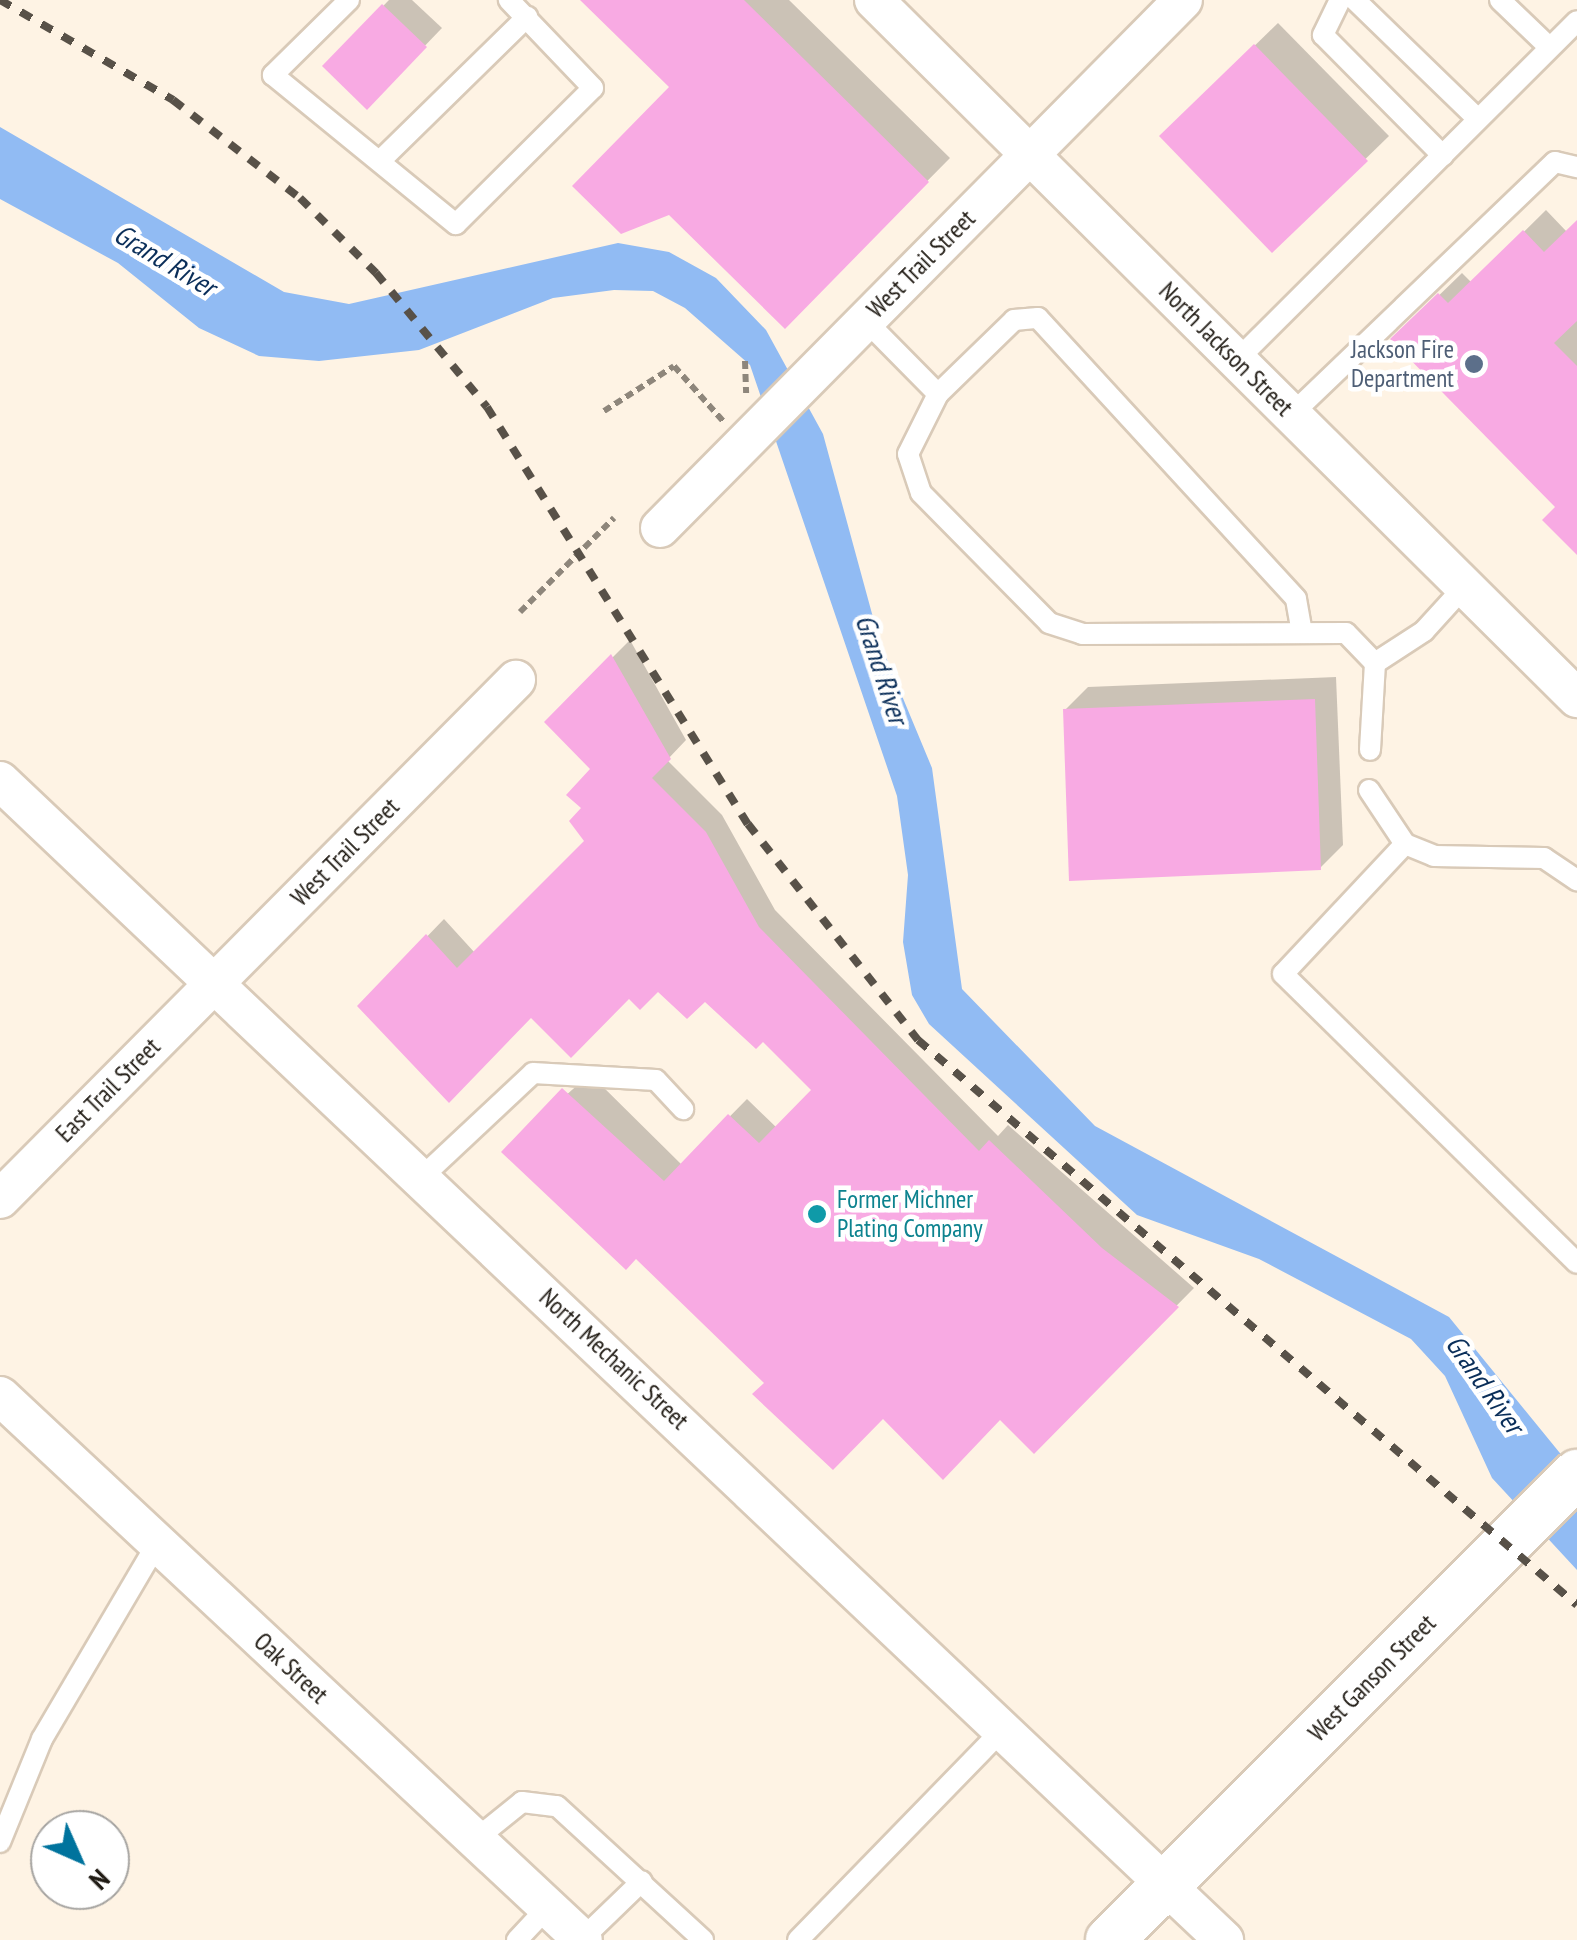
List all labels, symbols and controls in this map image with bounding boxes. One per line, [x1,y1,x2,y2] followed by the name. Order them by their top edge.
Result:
[861,204,981,324] street label: West Trail Street
[108,217,222,303] water label: Grand River
[1153,276,1299,422] street label: North Jackson Street
[1351,335,1454,394] place label: Jackson Fire Department
[1463,353,1485,375] marker: Jackson Fire Department
[849,610,915,728] water label: Grand River
[285,792,405,912] street label: West Trail Street
[49,1031,167,1149] street label: East Trail Street
[837,1185,983,1244] place label: Former Michner Plating Company
[806,1203,828,1225] marker: Former Michner Plating Company
[533,1282,695,1436] street label: North Mechanic Street
[1439,1328,1531,1440] water label: Grand River
[1302,1608,1442,1748] street label: West Ganson Street
[248,1626,334,1710] street label: Oak Street
[30,1810,130,1910] north arrow
[82,1862,119,1899] text: N

